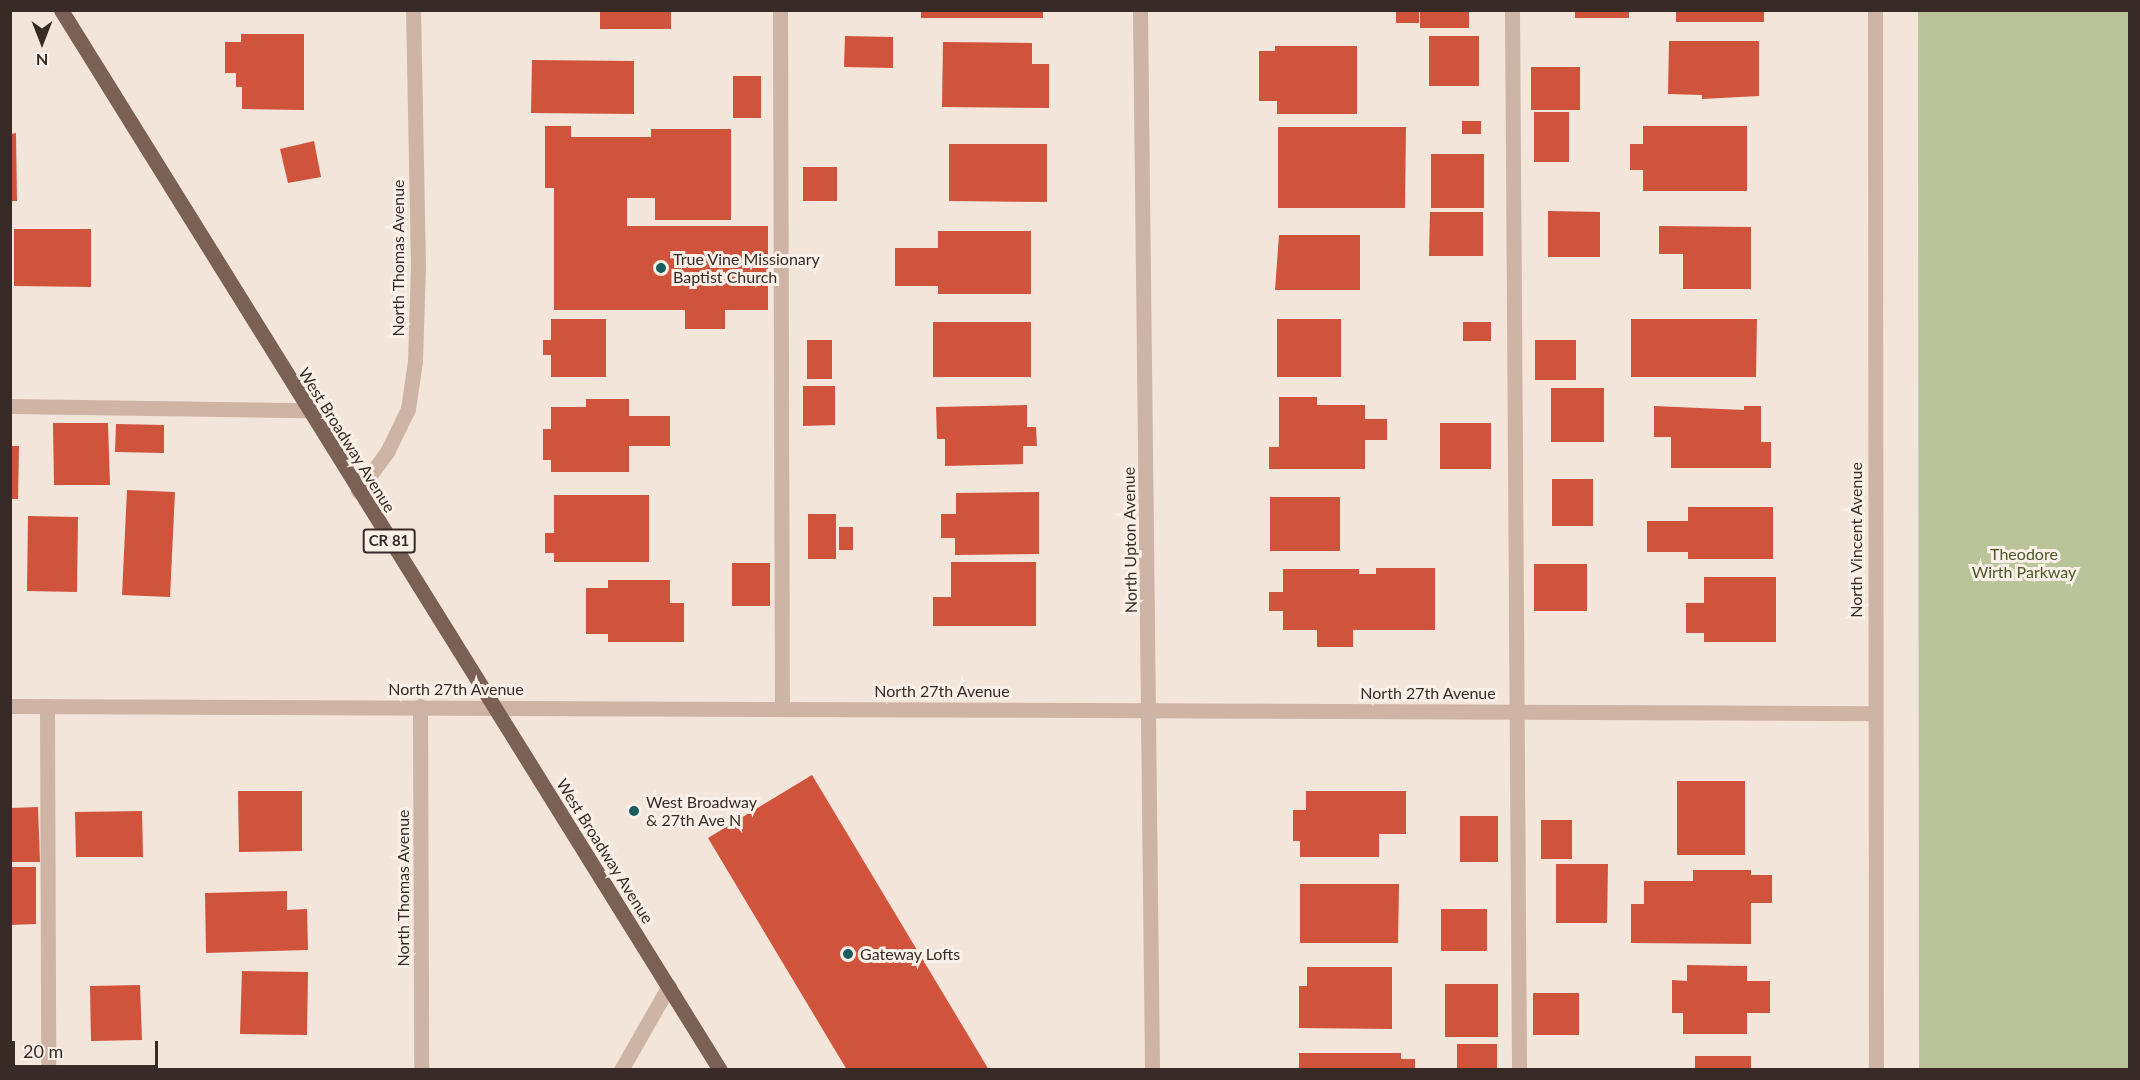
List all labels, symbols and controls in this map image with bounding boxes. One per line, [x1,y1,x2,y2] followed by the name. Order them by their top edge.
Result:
[12,12,72,72] north arrow
[36,51,48,70] text: N
[388,179,408,337] street label: North Thomas Avenue
[673,249,820,287] place label: True Vine Missionary Baptist Church
[654,261,668,275] marker: True Vine Missionary Baptist Church
[294,364,400,516] street label: West Broadway Avenue
[1846,462,1866,618] street label: North Vincent Avenue
[1119,466,1141,614] street label: North Upton Avenue
[362,529,416,553] road number: CR 81
[1972,544,2076,582] park label: Theodore Wirth Parkway
[388,679,524,699] street label: North 27th Avenue
[874,681,1010,701] street label: North 27th Avenue
[1360,683,1496,703] street label: North 27th Avenue
[552,775,658,927] street label: West Broadway Avenue
[646,792,757,830] place label: West Broadway & 27th Ave N
[627,804,641,818] marker: West Broadway & 27th Ave N
[393,809,413,967] street label: North Thomas Avenue
[860,944,961,964] place label: Gateway Lofts
[841,947,855,961] marker: Gateway Lofts
[15,1029,160,1067] scale bar
[23,1040,63,1062] text: 20 m

